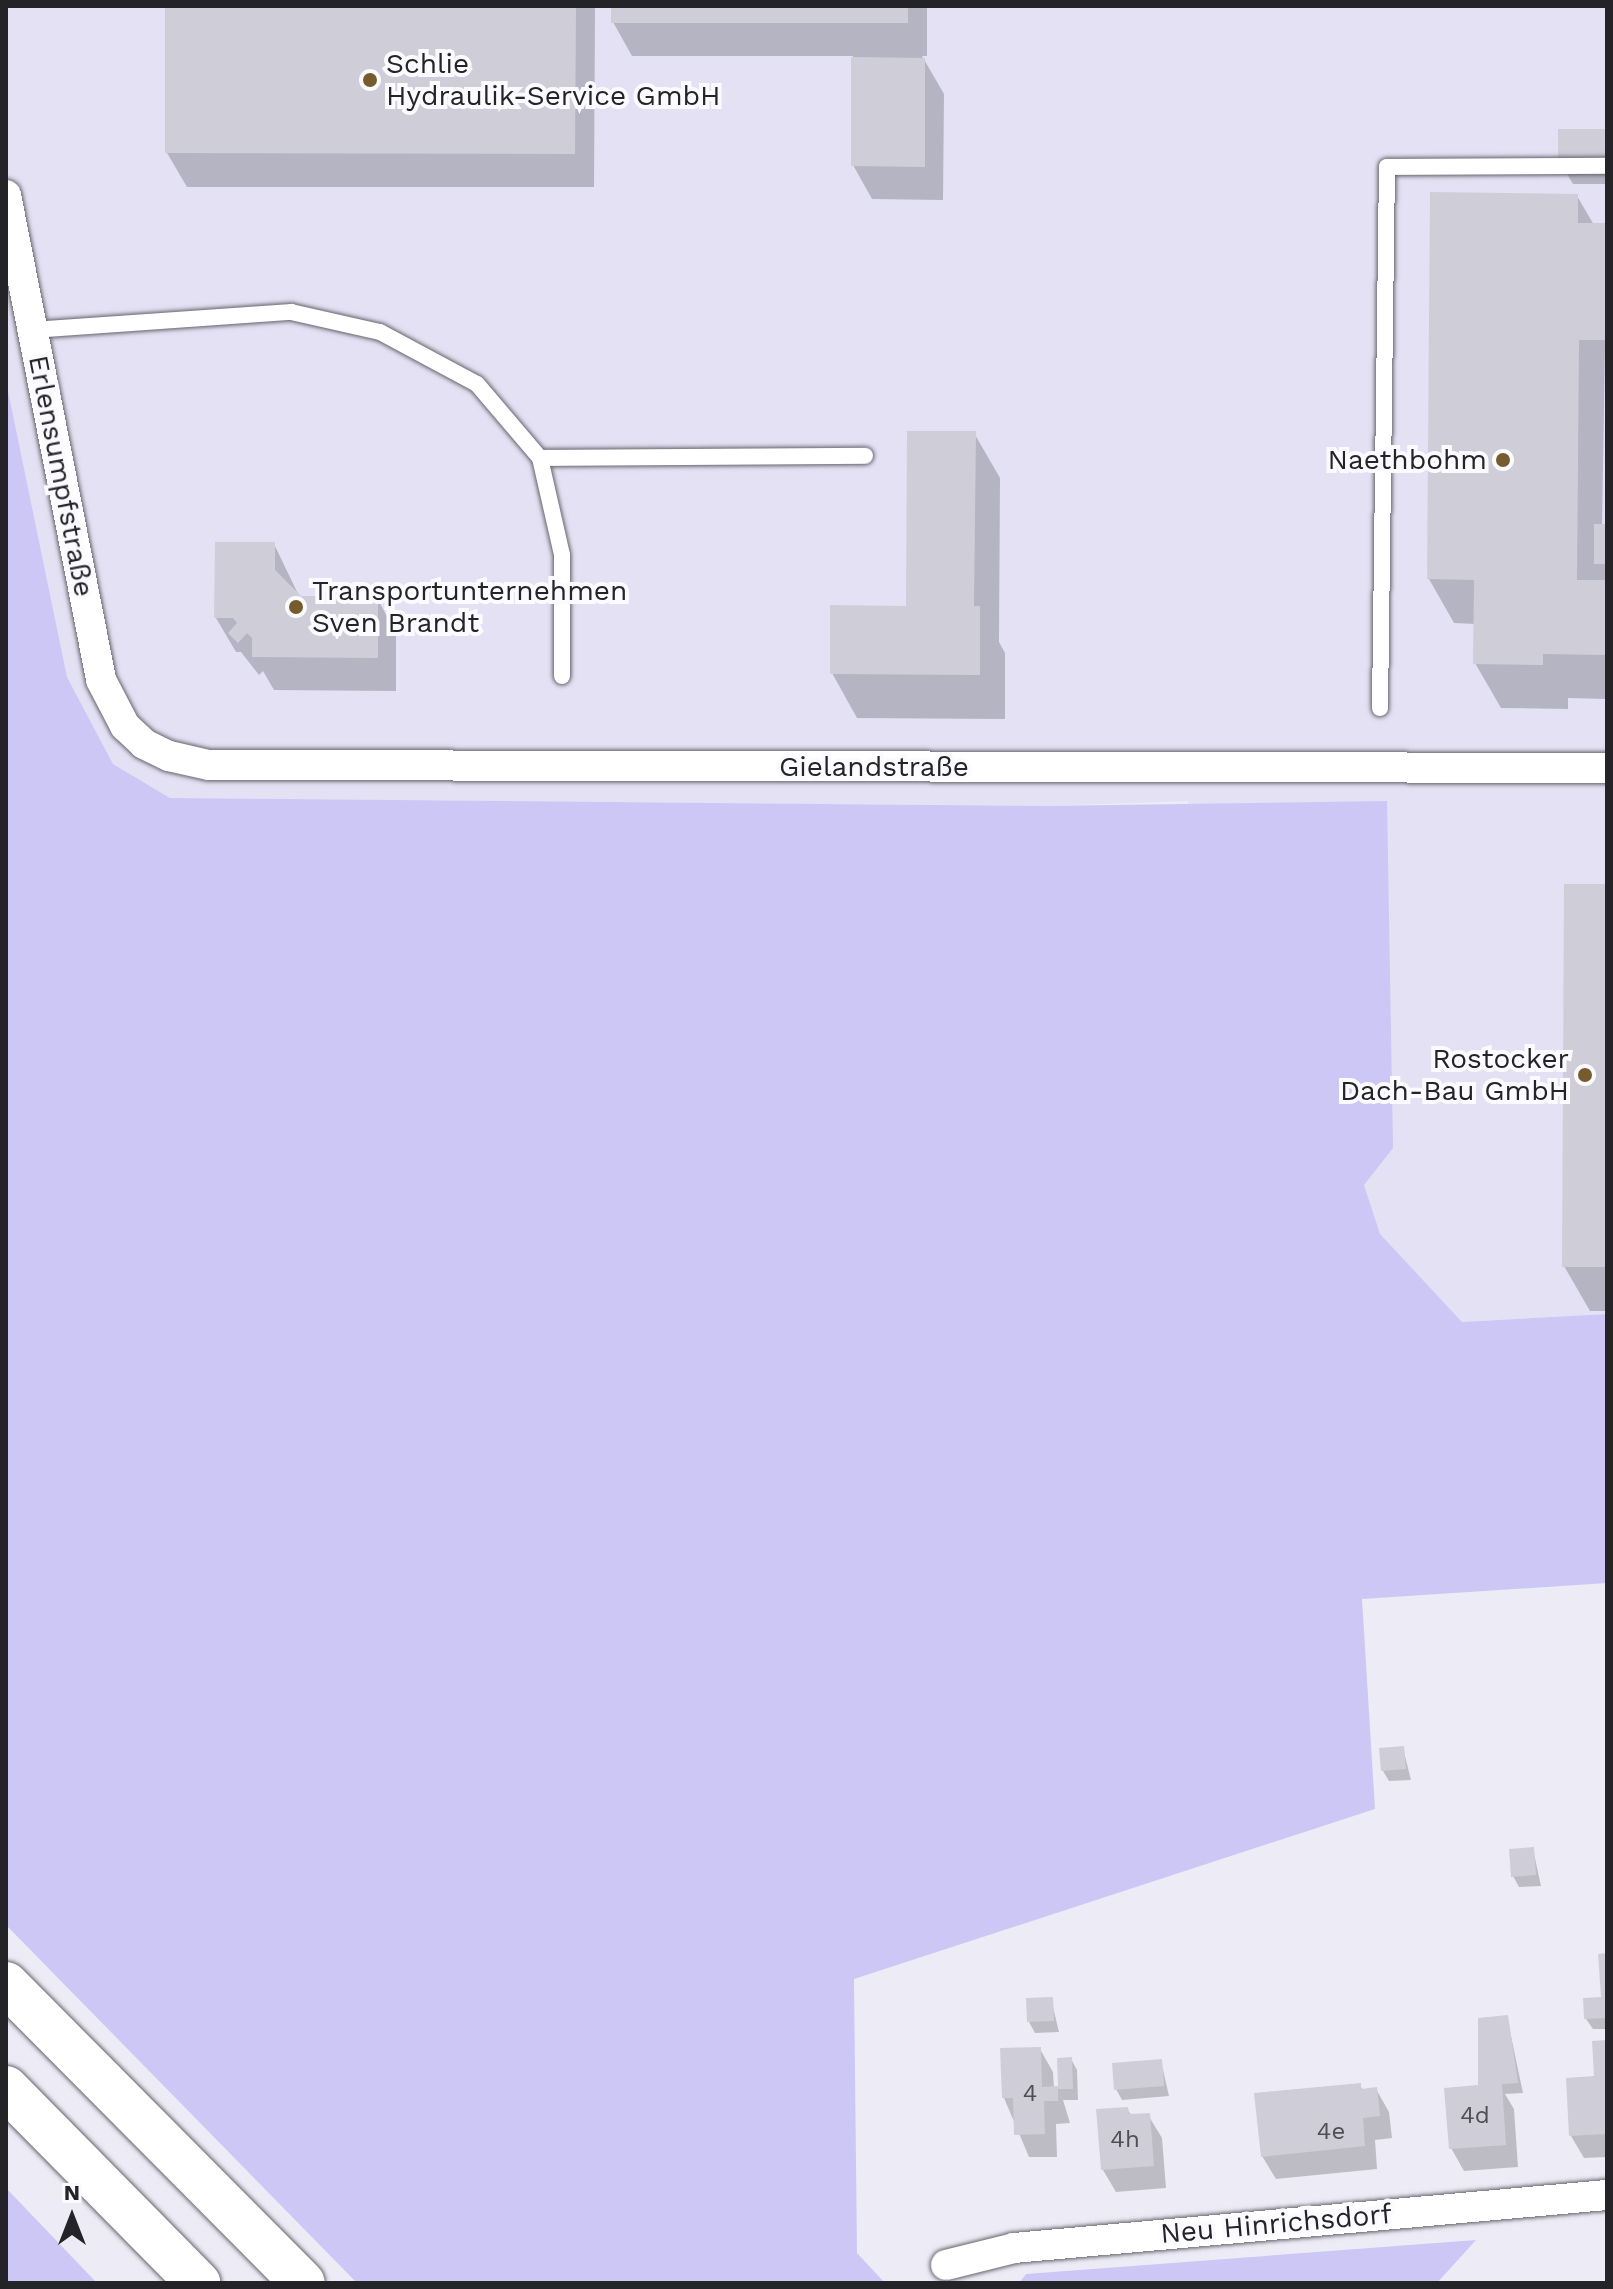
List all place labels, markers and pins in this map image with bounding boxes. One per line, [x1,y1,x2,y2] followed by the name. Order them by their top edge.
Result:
[386,47,720,113] place label: Schlie Hydraulik-Service GmbH
[361,71,379,89] marker: Schlie Hydraulik-Service GmbH
[1328,443,1487,477] place label: Naethbohm
[1494,451,1512,469] marker: Naethbohm
[312,574,627,640] place label: Transportunternehmen Sven Brandt
[287,598,305,616] marker: Transportunternehmen Sven Brandt
[1340,1042,1569,1108] place label: Rostocker Dach-Bau GmbH
[1576,1066,1594,1084] marker: Rostocker Dach-Bau GmbH

